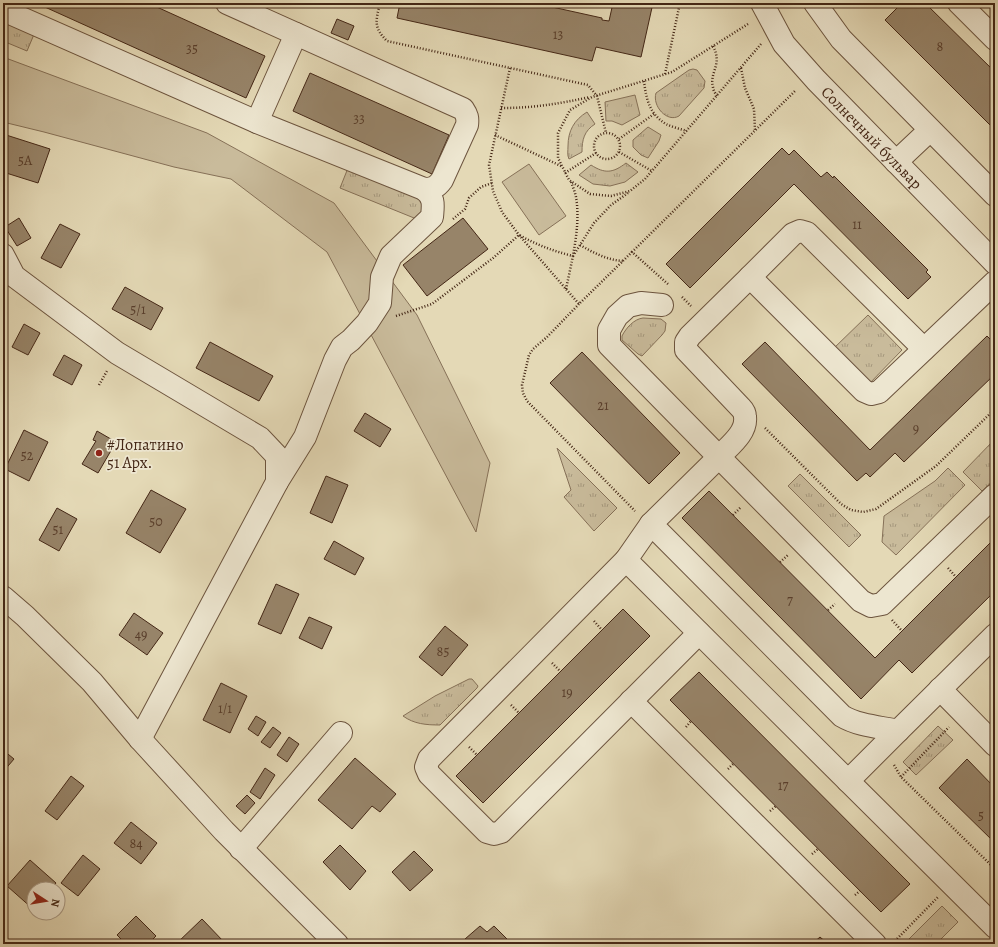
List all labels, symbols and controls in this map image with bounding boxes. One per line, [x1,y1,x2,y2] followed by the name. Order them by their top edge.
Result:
[553,25,563,44] house number: 13
[937,37,944,56] house number: 8
[186,39,198,58] house number: 35
[816,82,927,195] street label: Солнечный бульвар
[353,109,365,128] house number: 33
[18,151,33,170] house number: 5А
[852,215,862,234] house number: 11
[130,300,146,319] house number: 5/1
[597,396,609,415] house number: 21
[913,419,919,438] house number: 9
[107,434,184,474] place label: #Лопатино 51 Арх.
[21,446,34,465] house number: 52
[94,448,104,458] marker: #Лопатино 51 Арх.
[149,512,163,531] house number: 50
[53,520,64,539] house number: 51
[787,591,793,610] house number: 7
[135,625,147,644] house number: 49
[437,642,449,661] house number: 85
[561,683,573,702] house number: 19
[218,699,232,718] house number: 1/1
[778,776,788,795] house number: 17
[978,806,984,825] house number: 5
[129,834,143,853] house number: 84
[26,881,66,921] north arrow
[47,897,63,908] text: N

